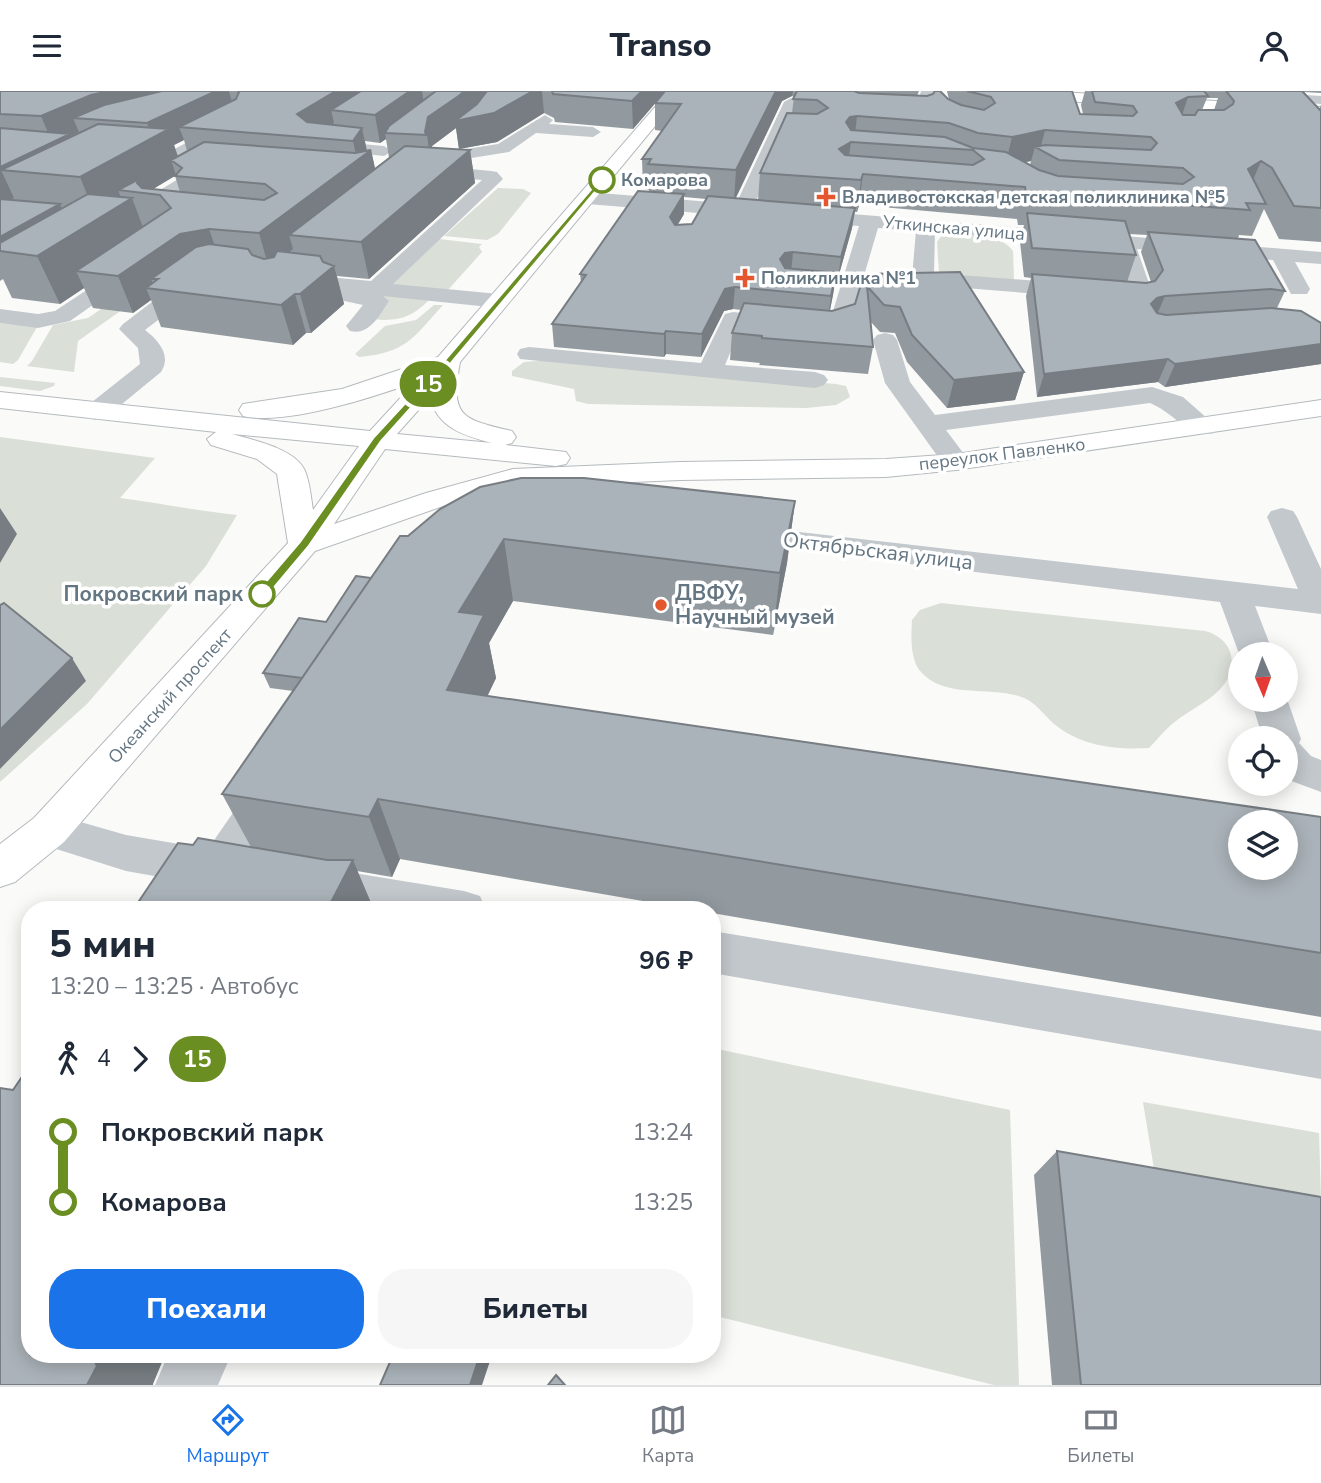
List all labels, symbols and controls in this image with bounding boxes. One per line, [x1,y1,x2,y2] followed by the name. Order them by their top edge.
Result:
[609,24,712,67] text: Transo
[28,27,66,65] icon: menu
[1255,27,1293,65] icon: person
[589,167,615,193] marker: Комарова
[621,168,708,192] place label: Комарова
[842,185,1226,209] place label: Владивостокская детская поликлиника №5
[816,187,836,207] marker: Владивостокская детская поликлиника №5
[881,210,1026,246] street label: Уткинская улица
[761,266,916,290] place label: Поликлиника №1
[735,268,755,288] marker: Поликлиника №1
[396,361,460,407] line badge: 15
[414,368,442,400] text: 15
[917,432,1087,476] street label: переулок Павленко
[782,525,974,577] street label: Октябрьская улица
[675,579,835,631] place label: ДВФУ, Научный музей
[63,580,243,608] place label: Покровский парк
[249,581,275,607] marker: Покровский парк
[653,597,669,613] marker: ДВФУ, Научный музей
[103,623,237,769] street label: Океанский проспект
[1228,642,1298,712] north arrow
[1228,642,1298,880] map controls
[1228,726,1298,796] button: locate
[1228,810,1298,880] button: layers
[49,919,156,970] text: 5 мин
[639,943,693,978] text: 96 ₽
[49,971,299,1002] text: 13:20 – 13:25 · Автобус
[49,1040,87,1078] icon: walk
[121,1040,159,1078] icon: forward
[97,1043,111,1074] text: 4
[183,1043,212,1075] text: 15
[101,1115,323,1150] text: Покровский парк
[633,1117,693,1148] text: 13:24
[101,1185,227,1220] text: Комарова
[633,1187,693,1218] text: 13:25
[49,1269,364,1349] button: Поехали
[378,1269,693,1349] button: Билеты
[186,1401,269,1469] tab: Маршрут
[642,1401,694,1469] tab: Карта
[1067,1401,1135,1469] tab: Билеты

